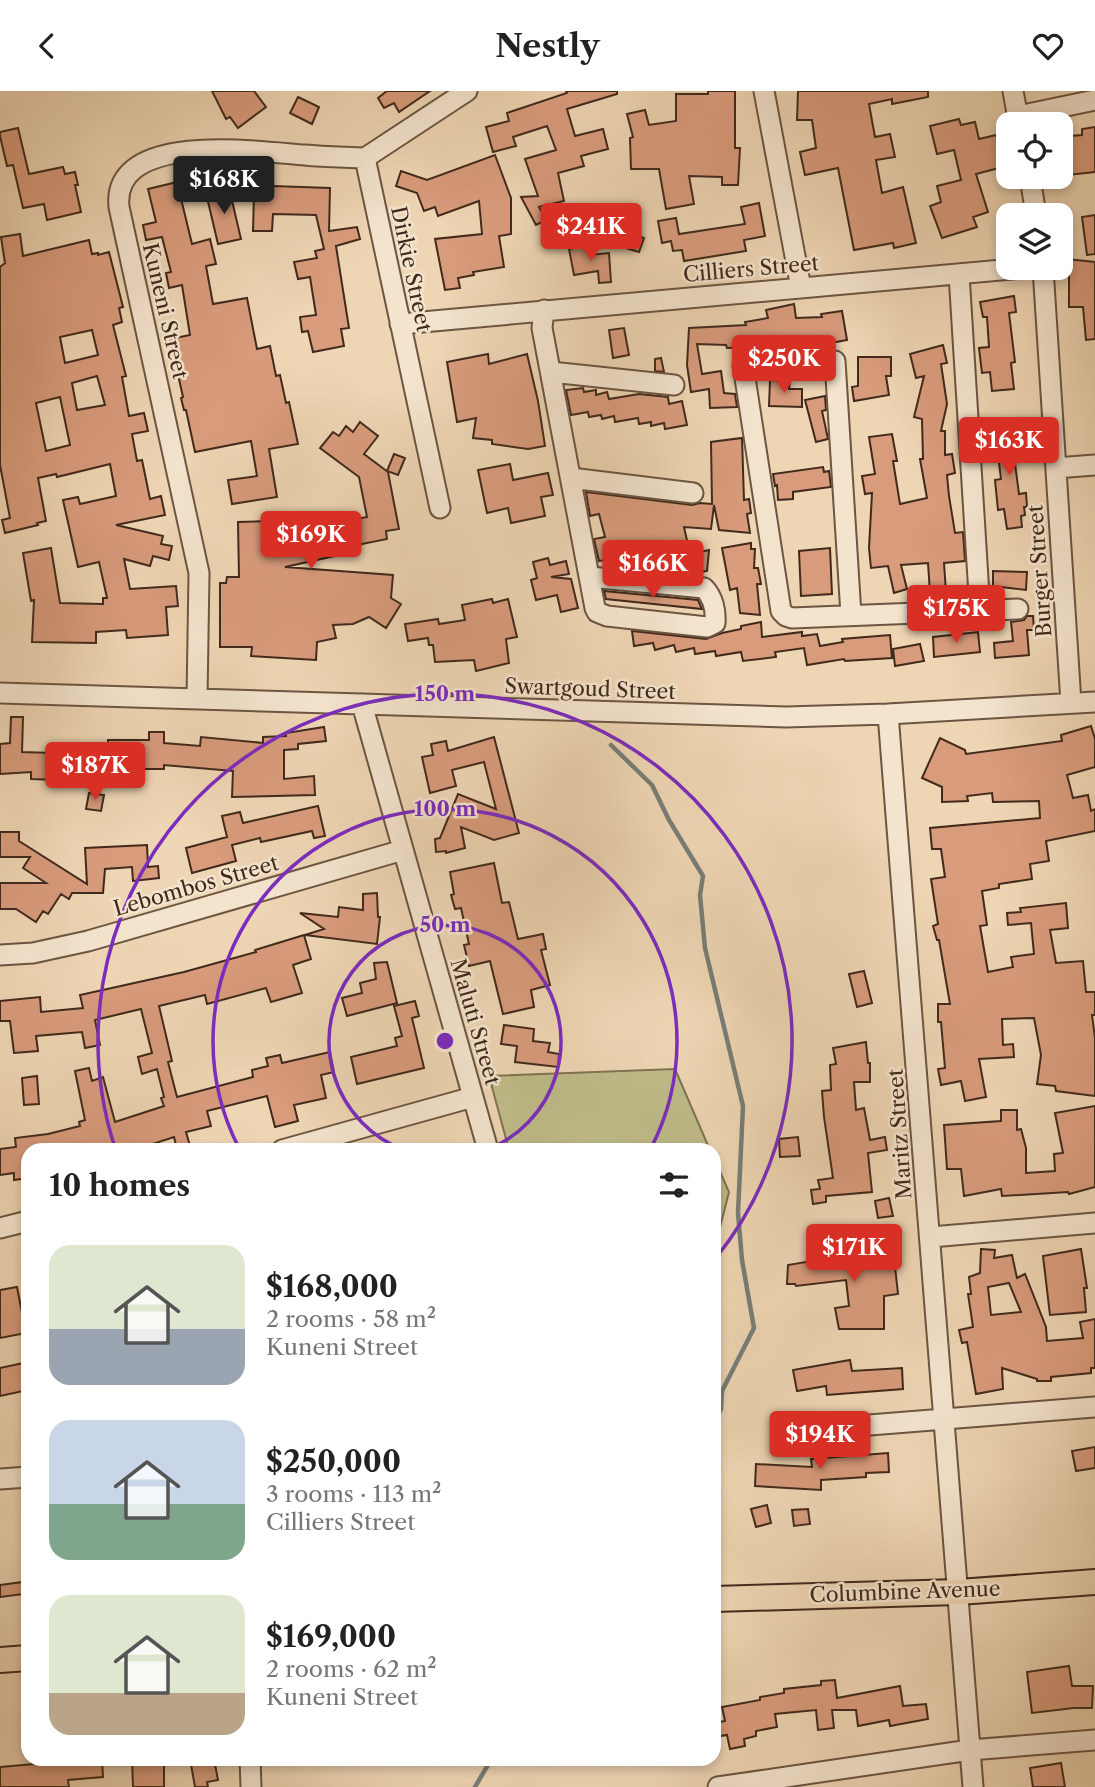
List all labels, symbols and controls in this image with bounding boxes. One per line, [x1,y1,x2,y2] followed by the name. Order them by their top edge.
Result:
[495,26,600,65] text: Nestly
[28,27,66,65] icon: back
[1029,27,1067,65] icon: heart
[996,112,1073,280] map controls
[996,112,1073,189] button: locate
[175,157,273,216] pin: $168K
[189,165,259,193] text: $168K
[996,203,1073,280] button: layers
[386,204,437,334] street label: Dirkie Street
[542,204,640,263] pin: $241K
[557,212,625,240] text: $241K
[138,240,193,382] street label: Kuneni Street
[682,250,821,287] street label: Cilliers Street
[735,335,833,395] pin: $250K
[748,344,820,372] text: $250K
[960,417,1058,477] pin: $163K
[975,426,1043,454] text: $163K
[1022,503,1057,638] street label: Burger Street
[262,511,360,571] pin: $169K
[276,520,346,548] text: $169K
[604,540,702,600] pin: $166K
[618,549,688,577] text: $166K
[907,585,1005,645] pin: $175K
[923,594,989,622] text: $175K
[504,673,677,704] street label: Swartgoud Street
[415,681,475,706] text: 150 m
[46,743,144,802] pin: $187K
[61,751,129,779] text: $187K
[414,796,476,821] text: 100 m
[111,850,282,921] street label: Lebombos Street
[419,912,471,937] text: 50 m
[446,956,506,1088] street label: Maluti Street
[433,1029,457,1053] centre of rings
[882,1067,917,1200] street label: Maritz Street
[655,1166,693,1204] icon: filters
[49,1167,190,1204] text: 10 homes
[805,1225,903,1284] pin: $171K
[822,1233,886,1261] text: $171K
[266,1268,398,1305] text: $168,000
[105,1273,189,1357] icon: home
[266,1305,436,1333] text: 2 rooms · 58 m²
[266,1333,418,1361] text: Kuneni Street
[771,1411,869,1471] pin: $194K
[786,1420,854,1448] text: $194K
[266,1443,401,1480] text: $250,000
[105,1448,189,1532] icon: home
[266,1480,442,1508] text: 3 rooms · 113 m²
[266,1508,415,1536] text: Cilliers Street
[809,1576,1001,1607] street label: Columbine Avenue
[266,1618,396,1655] text: $169,000
[105,1623,189,1707] icon: home
[266,1655,437,1683] text: 2 rooms · 62 m²
[266,1683,418,1711] text: Kuneni Street

